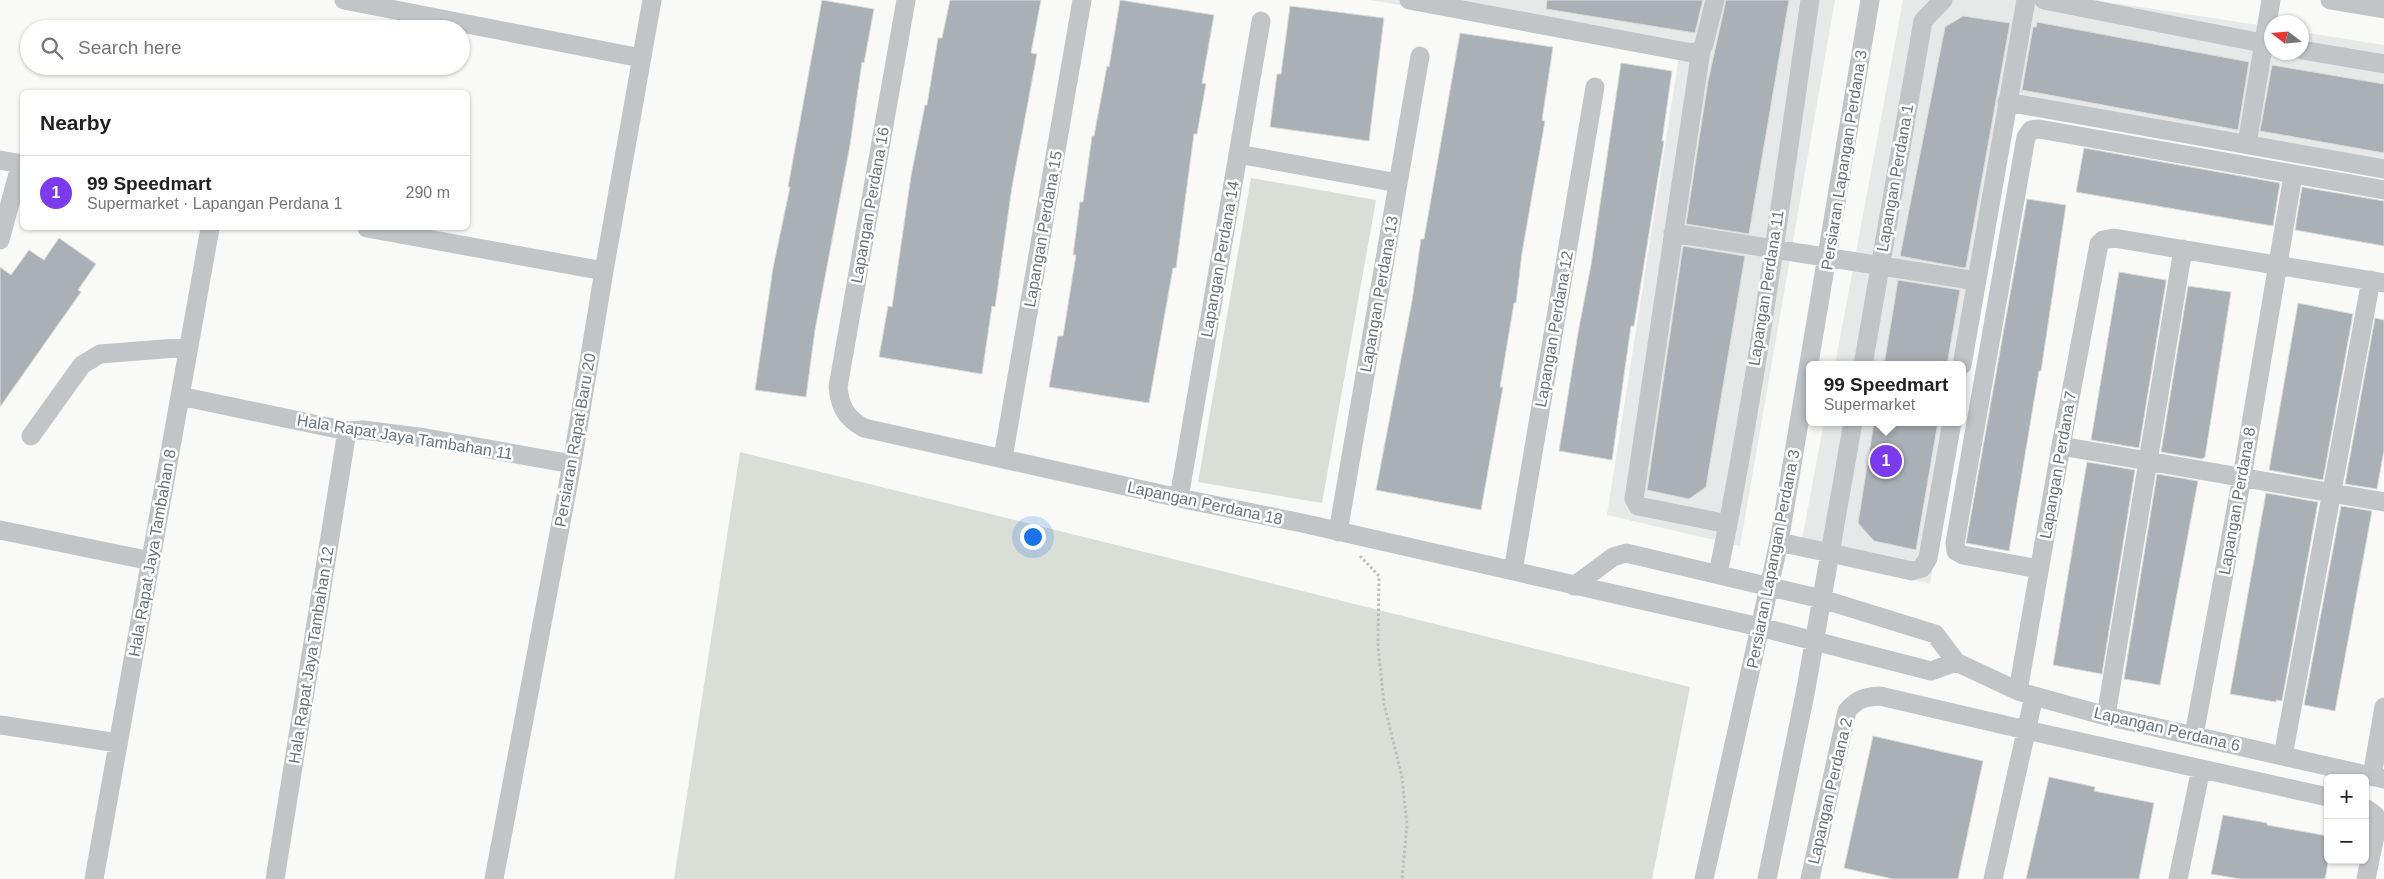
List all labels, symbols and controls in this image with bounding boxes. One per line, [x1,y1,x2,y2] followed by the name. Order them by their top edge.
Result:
[2264,15,2309,60] north arrow
[20,20,470,75] search box
[38,34,66,62] icon: search
[78,37,182,58] text: Search here
[1818,49,1870,271] street label: Persiaran Lapangan Perdana 3
[1874,103,1916,253] street label: Lapangan Perdana 1
[40,111,111,134] text: Nearby
[848,125,892,284] street label: Lapangan Perdana 16
[1021,149,1065,308] street label: Lapangan Perdana 15
[87,173,212,194] text: 99 Speedmart
[1198,179,1242,338] street label: Lapangan Perdana 14
[52,184,60,201] text: 1
[406,184,450,201] text: 290 m
[87,195,342,212] text: Supermarket · Lapangan Perdana 1
[1745,209,1787,367] street label: Lapangan Perdana 11
[1357,214,1401,373] street label: Lapangan Perdana 13
[1532,249,1576,408] street label: Lapangan Perdana 12
[551,352,599,528] street label: Persiaran Rapat Baru 20
[1806,361,1966,426] popup
[1824,374,1948,395] text: 99 Speedmart
[2037,390,2079,540] street label: Lapangan Perdana 7
[1824,396,1915,413] text: Supermarket
[296,412,514,462] street label: Hala Rapat Jaya Tambahan 11
[2216,426,2258,576] street label: Lapangan Perdana 8
[1870,442,1902,480] pin: 1
[125,448,179,658] street label: Hala Rapat Jaya Tambahan 8
[1743,448,1803,670] street label: Persiaran Lapangan Perdana 3
[1126,478,1284,528] street label: Lapangan Perdana 18
[1020,524,1046,550] your location
[285,545,337,765] street label: Hala Rapat Jaya Tambahan 12
[2092,704,2242,754] street label: Lapangan Perdana 6
[1805,716,1855,866] street label: Lapangan Perdana 2
[2324,774,2369,864] map controls
[2324,774,2369,819] button: +
[2324,819,2369,864] button: −

